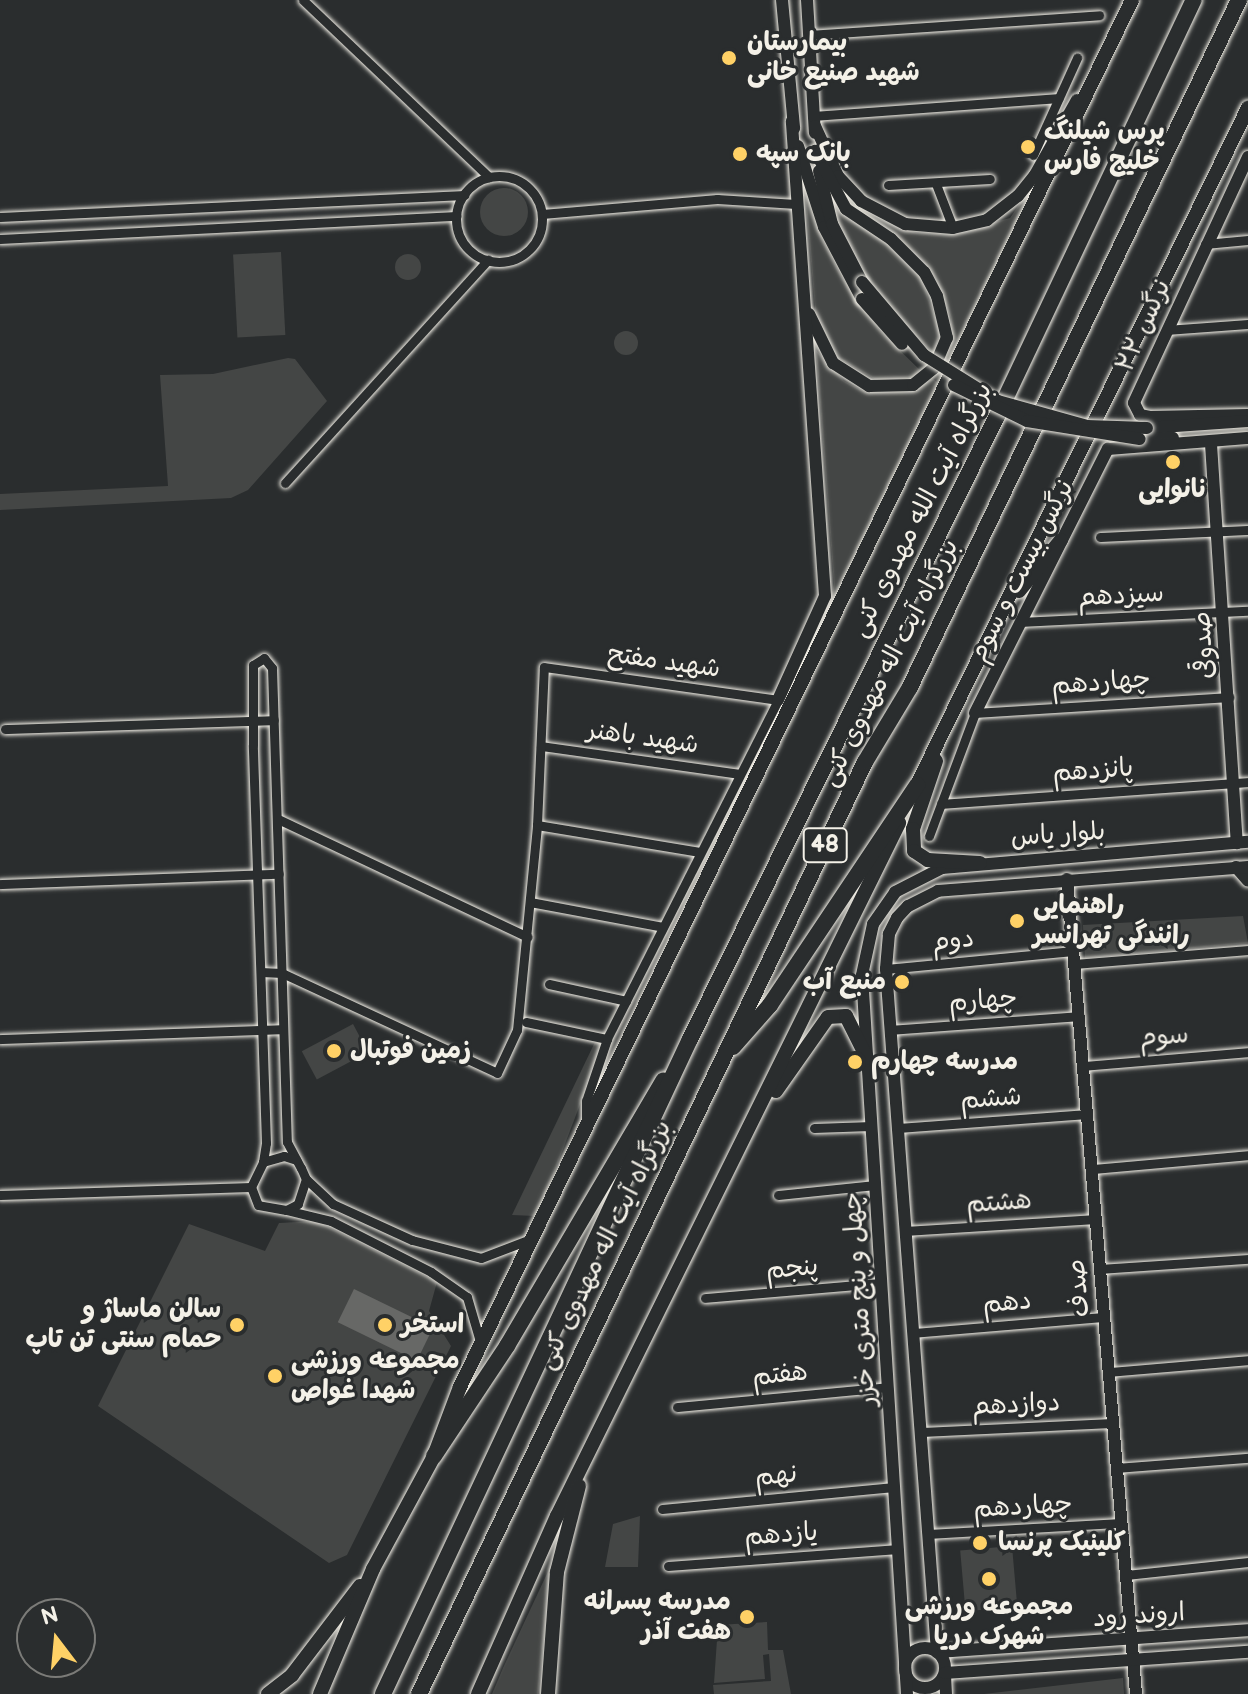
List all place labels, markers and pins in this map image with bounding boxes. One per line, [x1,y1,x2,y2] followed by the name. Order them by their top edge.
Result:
[747,27,920,88] place label: بیمارستان شهید صنیع خانی
[718,47,740,69] marker: بیمارستان شهید صنیع خانی
[1044,116,1165,178] place label: پرس شیلنگ خلیج فارس
[756,138,851,170] place label: بانک سپه
[1019,138,1037,156] marker: پرس شیلنگ خلیج فارس
[731,145,749,163] marker: بانک سپه
[1164,453,1182,471] marker: نانوایی
[1138,474,1208,506] place label: نانوایی
[1033,890,1190,952] place label: راهنمایی رانندگی تهرانسر
[1008,912,1026,930] marker: راهنمایی رانندگی تهرانسر
[803,966,886,998] place label: منبع آب
[893,973,911,991] marker: منبع آب
[350,1035,471,1067] place label: زمین فوتبال
[325,1042,343,1060] marker: زمین فوتبال
[871,1046,1018,1078] place label: مدرسه چهارم
[846,1053,864,1071] marker: مدرسه چهارم
[25,1294,221,1356] place label: سالن ماساژ و حمام سنتی تن تاپ
[401,1309,464,1341] place label: استخر
[228,1316,246,1334] marker: سالن ماساژ و حمام سنتی تن تاپ
[376,1316,394,1334] marker: استخر
[291,1345,459,1406] place label: مجموعه ورزشی شهدا غواص
[266,1367,284,1385] marker: مجموعه ورزشی شهدا غواص
[998,1527,1126,1559] place label: کلینیک پرنسا
[969,1532,991,1554] marker: کلینیک پرنسا
[980,1570,998,1588] marker: مجموعه ورزشی شهرک دریا
[584,1586,731,1648] place label: مدرسه پسرانه هفت آذر
[905,1591,1073,1652] place label: مجموعه ورزشی شهرک دریا
[738,1608,756,1626] marker: مدرسه پسرانه هفت آذر

